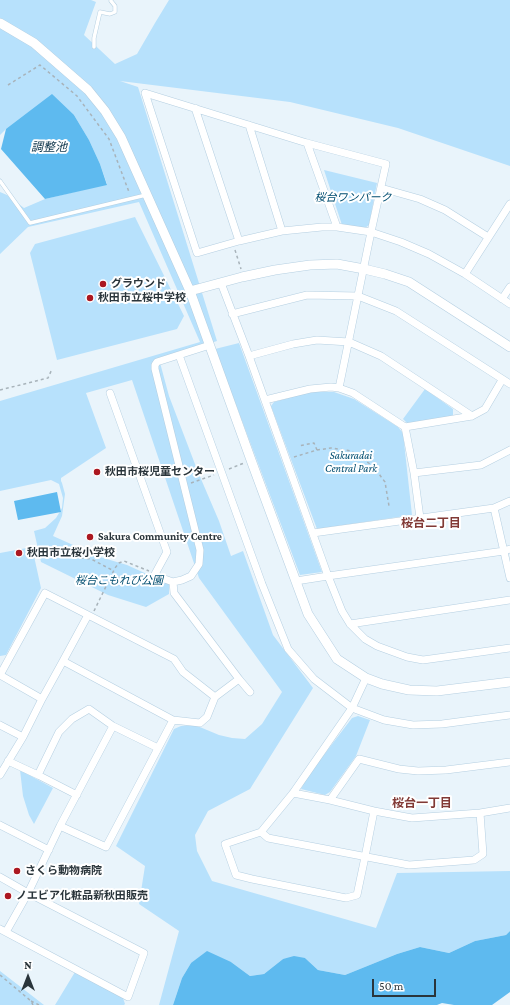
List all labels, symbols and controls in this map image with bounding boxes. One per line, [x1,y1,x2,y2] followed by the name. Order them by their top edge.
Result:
[31,140,67,154] water label: 調整池
[315,191,391,205] park label: 桜台ワンパーク
[111,277,166,291] place label: グラウンド
[98,279,108,289] marker: グラウンド
[98,291,186,305] place label: 秋田市立桜中学校
[85,293,95,303] marker: 秋田市立桜中学校
[325,449,377,475] park label: Sakuradai Central Park
[105,465,215,479] place label: 秋田市桜児童センター
[92,467,102,477] marker: 秋田市桜児童センター
[401,516,461,530] district label: 桜台二丁目
[98,530,222,544] place label: Sakura Community Centre
[85,532,95,542] marker: Sakura Community Centre
[27,546,115,560] place label: 秋田市立桜小学校
[14,548,24,558] marker: 秋田市立桜小学校
[75,574,163,588] park label: 桜台こもれび公園
[392,796,452,810] district label: 桜台一丁目
[25,864,102,878] place label: さくら動物病院
[12,866,22,876] marker: さくら動物病院
[16,889,148,903] place label: ノエビア化粧品新秋田販売
[3,891,13,901] marker: ノエビア化粧品新秋田販売
[8,957,48,997] north arrow
[24,959,32,971] text: N
[374,971,438,997] scale bar
[379,979,403,993] text: 50 m

